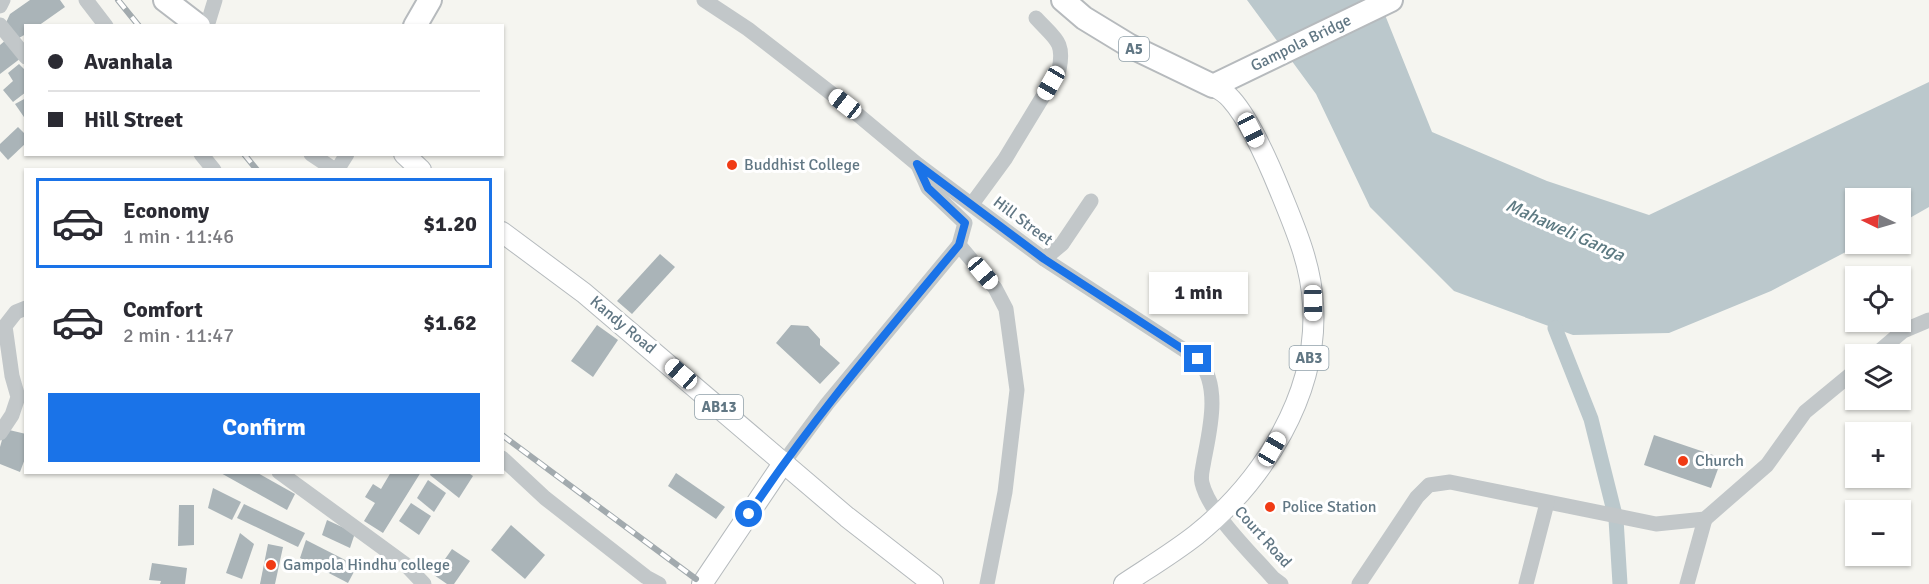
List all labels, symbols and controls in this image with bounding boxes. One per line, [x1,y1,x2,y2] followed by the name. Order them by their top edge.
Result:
[1248,10,1354,76] street label: Gampola Bridge
[1119,37,1149,61] road number: A5
[84,48,173,75] text: Avanhala
[1034,63,1068,103] car
[825,86,865,122] car
[84,106,183,133] text: Hill Street
[1235,110,1267,150] car
[744,155,860,175] place label: Buddhist College
[725,158,739,172] marker: Buddhist College
[1845,188,1911,254] north arrow
[1845,188,1911,566] map controls
[989,192,1057,250] street label: Hill Street
[1502,194,1628,266] water label: Mahaweli Ganga
[51,196,105,250] icon: car
[123,197,209,224] text: Economy
[423,210,477,237] text: $1.20
[123,224,234,249] text: 1 min · 11:46
[965,253,1001,293] car
[1845,266,1911,332] button: locate
[1148,272,1248,314] callout: 1 min
[1174,280,1223,305] text: 1 min
[1304,285,1322,321] car
[586,292,660,358] street label: Kandy Road
[51,295,105,349] icon: car
[123,296,203,323] text: Comfort
[423,309,477,336] text: $1.62
[123,323,234,348] text: 2 min · 11:47
[1845,344,1911,410] button: layers
[1184,345,1211,372] route end
[1290,346,1328,370] road number: AB3
[662,355,700,393] car
[48,393,480,462] button: Confirm
[695,395,743,419] road number: AB13
[1845,422,1911,488] button: +
[1255,429,1289,469] car
[1695,451,1744,471] place label: Church
[1676,454,1690,468] marker: Church
[1282,497,1376,517] place label: Police Station
[735,500,762,527] route start
[1263,500,1277,514] marker: Police Station
[1845,500,1911,566] button: −
[1230,502,1296,572] street label: Court Road
[283,555,450,575] place label: Gampola Hindhu college
[264,558,278,572] marker: Gampola Hindhu college

